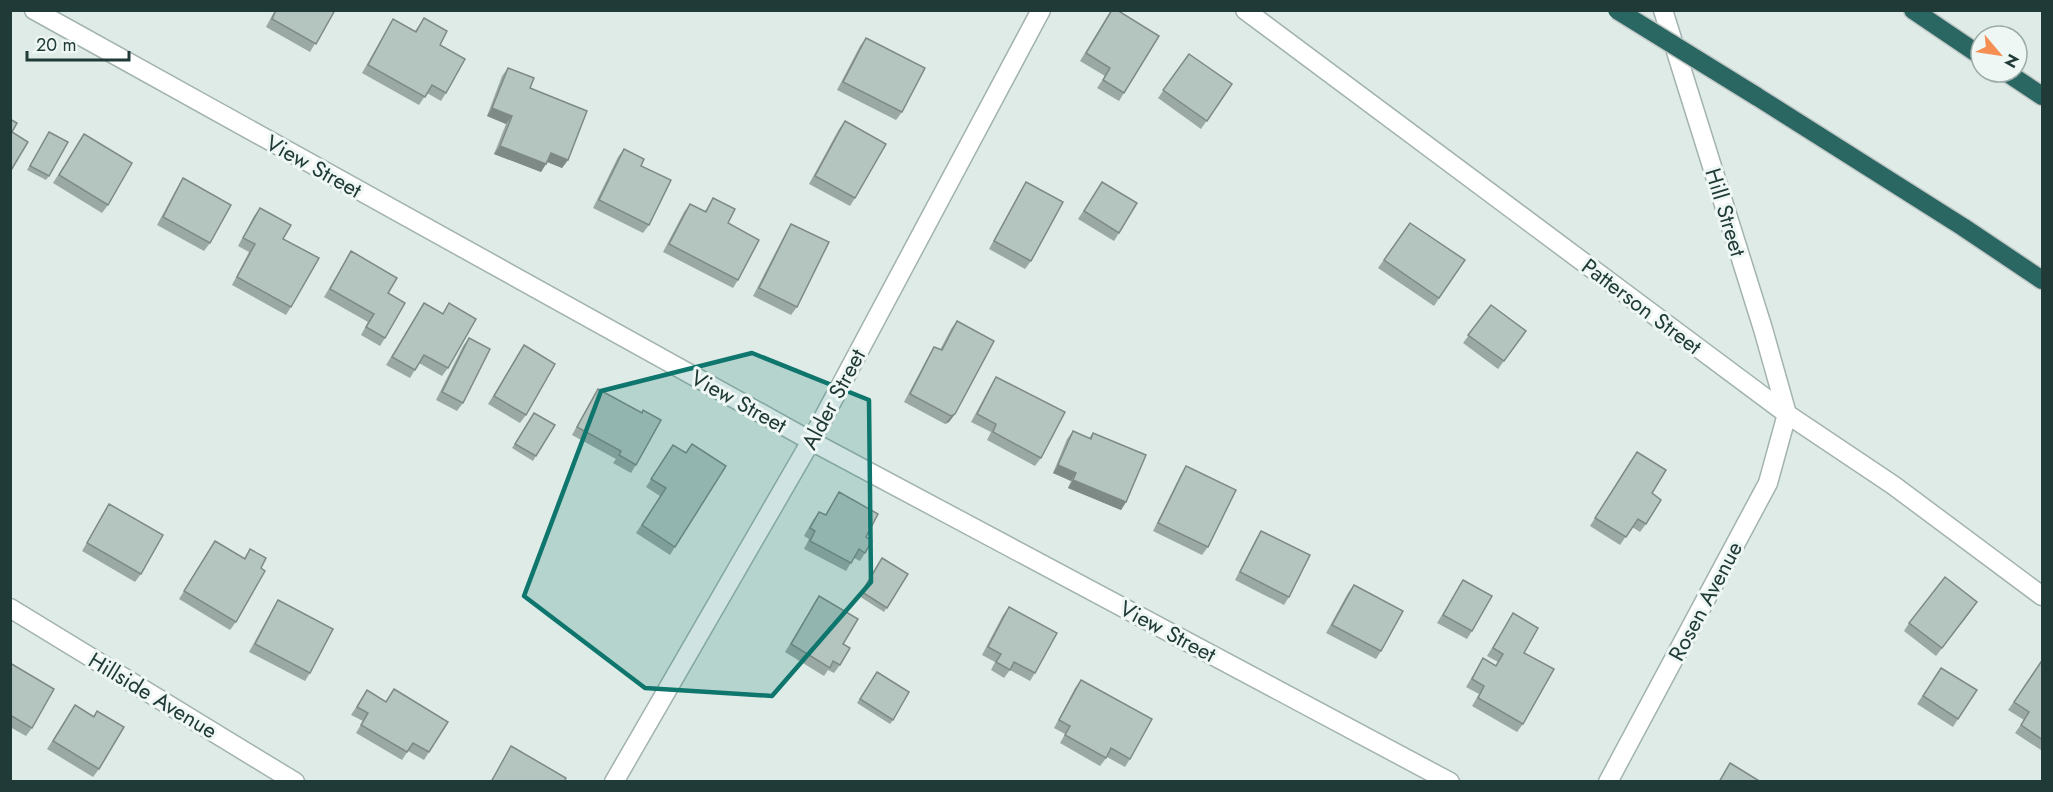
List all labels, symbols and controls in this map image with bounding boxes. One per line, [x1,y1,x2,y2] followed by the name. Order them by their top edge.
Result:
[27,24,129,62] scale bar
[1969,24,2029,84] north arrow
[36,32,76,58] text: 20 m
[1999,50,2025,72] text: N
[260,126,368,206] street label: View Street
[1697,164,1755,261] street label: Hill Street
[1575,250,1709,362] street label: Patterson Street
[793,342,873,455] street label: Alder Street
[685,361,793,441] street label: View Street
[1660,536,1750,666] street label: Rosen Avenue
[1114,592,1223,670] street label: View Street
[83,644,223,746] street label: Hillside Avenue

